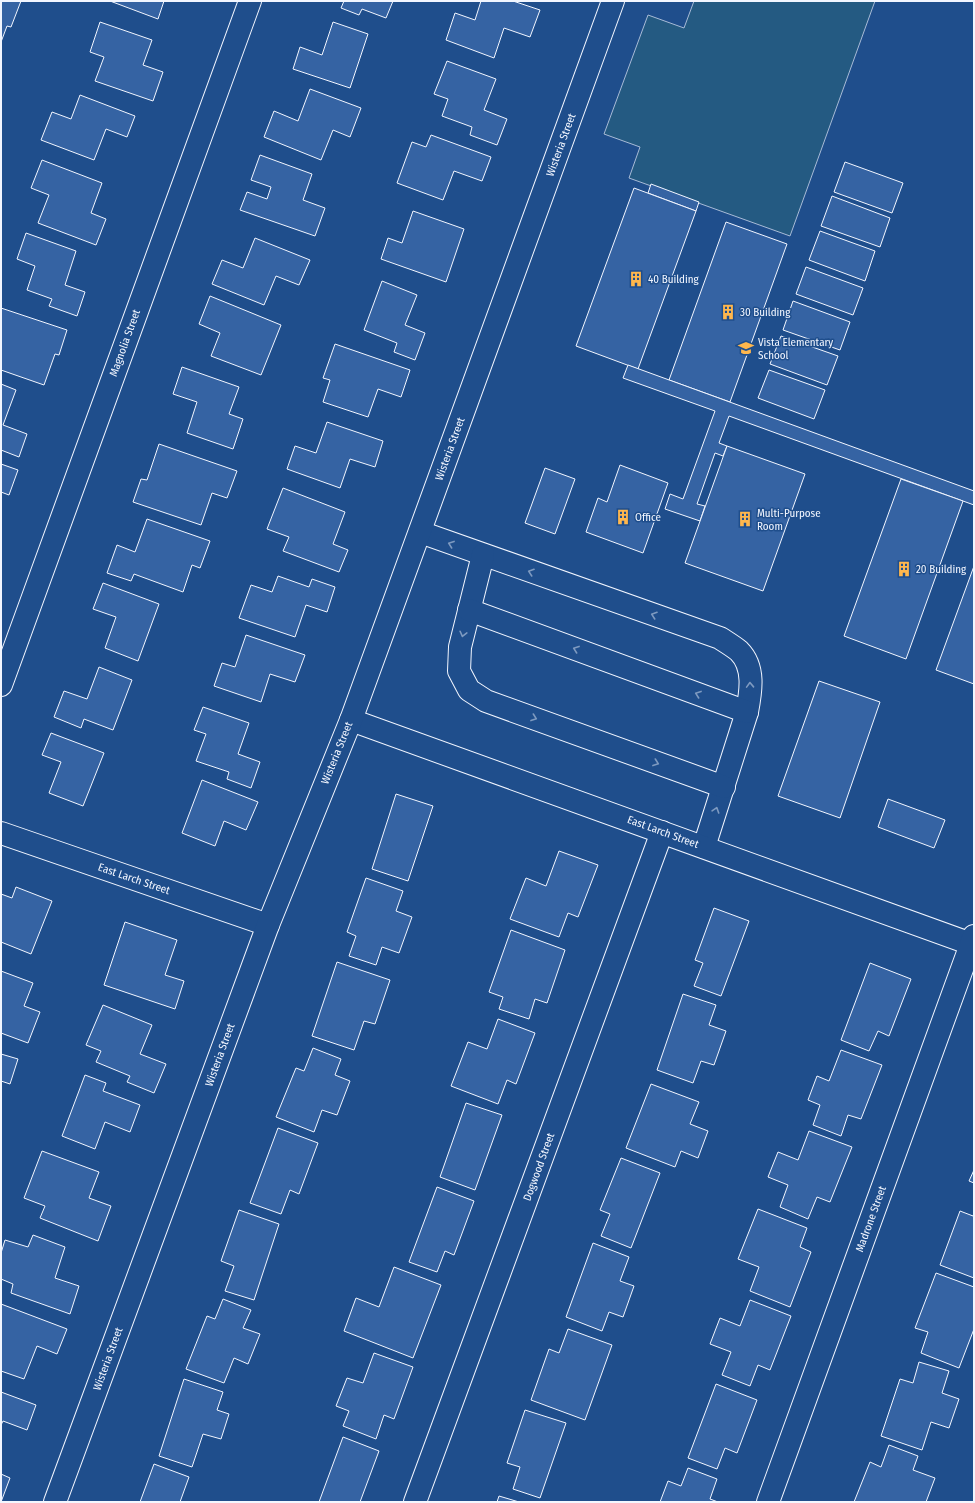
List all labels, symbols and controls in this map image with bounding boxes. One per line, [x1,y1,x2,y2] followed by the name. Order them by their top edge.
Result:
[544,111,579,178] street label: Wisteria Street
[627,270,645,288] building icon: 40 Building
[648,273,699,286] place label: 40 Building
[719,303,737,321] building icon: 30 Building
[740,306,791,319] place label: 30 Building
[107,307,143,378] street label: Magnolia Street
[758,336,833,362] place label: Vista Elementary School
[737,339,755,357] school or university icon: Vista Elementary School
[433,415,468,482] street label: Wisteria Street
[757,507,821,533] place label: Multi-Purpose Room
[614,508,632,526] building icon: Office
[736,510,754,528] building icon: Multi-Purpose Room
[635,511,661,524] place label: Office
[448,540,455,548] one-way arrow
[895,560,913,578] building icon: 20 Building
[916,563,967,576] place label: 20 Building
[528,568,535,577] one-way arrow
[650,611,657,620] one-way arrow
[459,630,468,637] one-way arrow
[572,645,579,653] one-way arrow
[746,682,755,688] one-way arrow
[694,690,701,698] one-way arrow
[530,714,537,722] one-way arrow
[319,720,356,786] street label: Wisteria Street
[652,758,659,766] one-way arrow
[711,807,720,814] one-way arrow
[626,813,701,851] street label: East Larch Street
[96,861,172,897] street label: East Larch Street
[203,1021,238,1088] street label: Wisteria Street
[521,1131,557,1203] street label: Dogwood Street
[853,1184,889,1254] street label: Madrone Street
[91,1325,126,1392] street label: Wisteria Street

